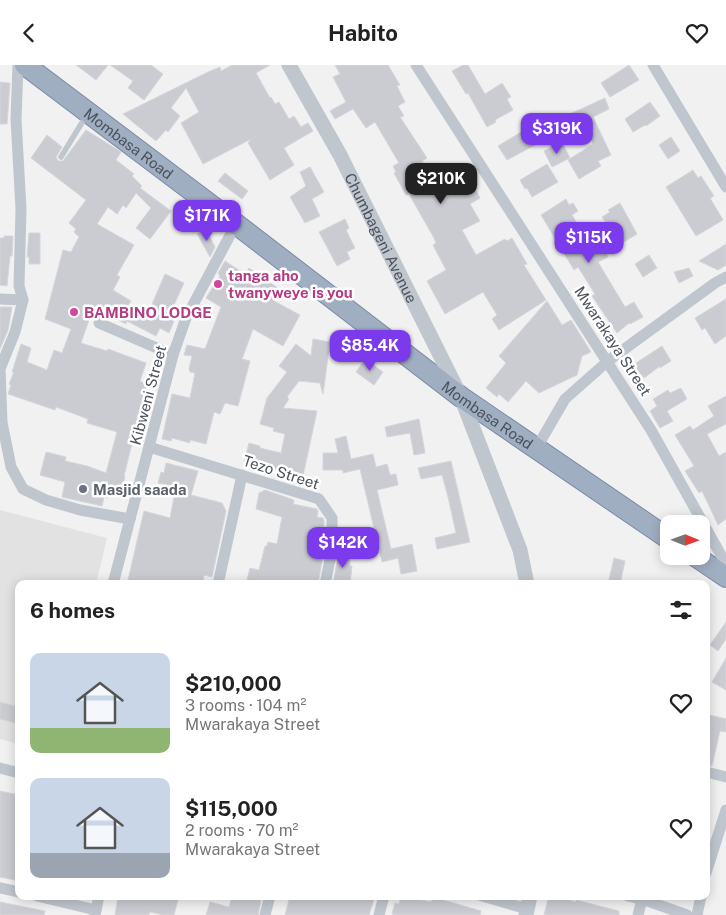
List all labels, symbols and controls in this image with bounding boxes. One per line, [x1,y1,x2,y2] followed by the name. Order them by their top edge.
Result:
[15,19,43,47] icon: back
[683,19,711,47] icon: heart
[328,20,398,46] text: Habito
[81,104,177,182] street label: Mombasa Road
[522,113,592,155] pin: $319K
[532,119,582,138] text: $319K
[406,163,476,205] pin: $210K
[416,169,466,188] text: $210K
[342,170,421,306] street label: Chumbageni Avenue
[172,199,242,242] pin: $171K
[184,206,230,225] text: $171K
[554,221,624,264] pin: $115K
[566,228,612,247] text: $115K
[228,267,353,301] place label: tanga aho twanyweye is you
[212,278,224,290] marker: tanga aho twanyweye is you
[571,283,655,399] street label: Mwarakaya Street
[84,304,212,321] place label: BAMBINO LODGE
[68,306,80,318] marker: BAMBINO LODGE
[329,329,411,372] pin: $85.4K
[341,336,399,355] text: $85.4K
[126,343,170,447] street label: Kibweni Street
[439,377,536,452] street label: Mombasa Road
[241,452,321,492] street label: Tezo Street
[93,481,186,498] place label: Masjid saada
[77,483,89,495] marker: Masjid saada
[660,515,710,565] north arrow
[660,515,710,565] map controls
[308,527,378,569] pin: $142K
[318,533,368,552] text: $142K
[667,596,695,624] icon: filters
[30,598,115,623] text: 6 homes
[185,671,281,696] text: $210,000
[70,673,130,733] icon: home
[667,689,695,717] icon: heart
[185,696,306,715] text: 3 rooms · 104 m²
[185,715,320,734] text: Mwarakaya Street
[185,796,278,821] text: $115,000
[70,798,130,858] icon: home
[667,814,695,842] icon: heart
[185,821,298,840] text: 2 rooms · 70 m²
[185,840,320,859] text: Mwarakaya Street

